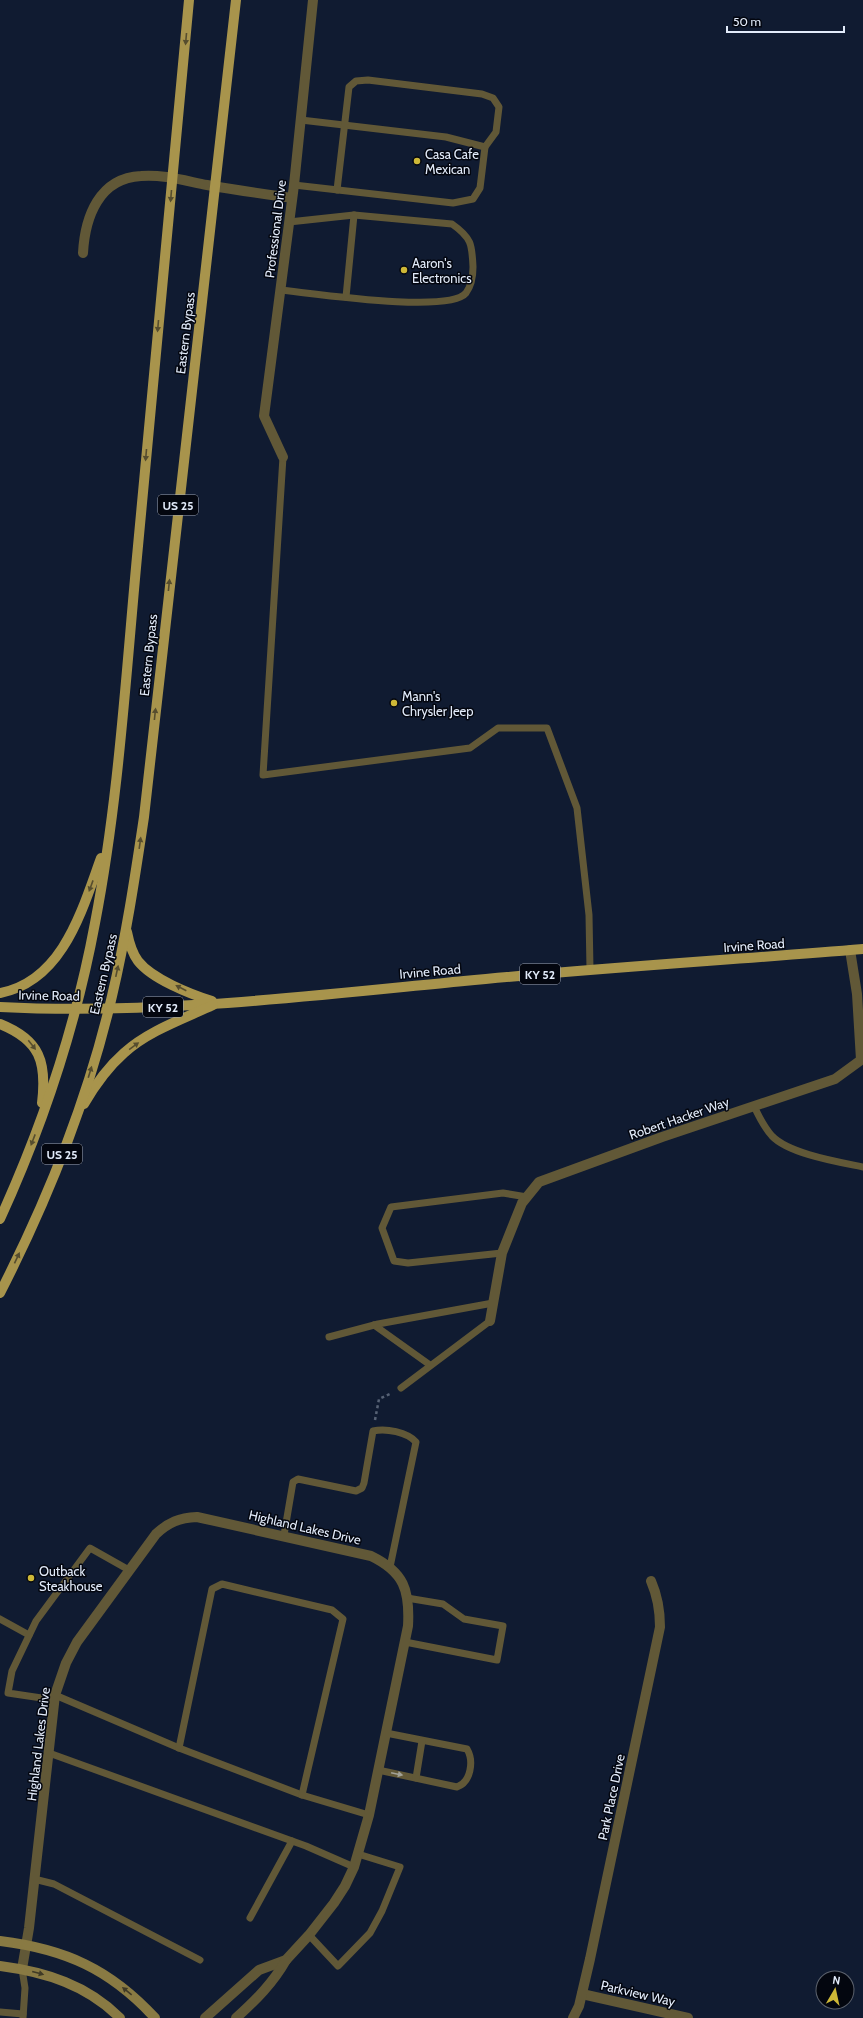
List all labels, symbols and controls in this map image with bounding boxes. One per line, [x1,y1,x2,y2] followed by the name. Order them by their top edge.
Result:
[727,8,844,34] scale bar
[733,14,761,29] text: 50 m
[182,33,189,45] one-way arrow
[425,146,479,177] place label: Casa Cafe Mexican
[412,156,422,166] marker: Casa Cafe Mexican
[261,179,289,279] street label: Professional Drive
[167,190,174,202] one-way arrow
[412,255,472,286] place label: Aaron's Electronics
[399,265,409,275] marker: Aaron's Electronics
[172,291,198,375] street label: Eastern Bypass
[155,320,162,332] one-way arrow
[143,449,150,461] one-way arrow
[158,495,198,515] road number: US 25
[166,579,172,591] one-way arrow
[136,613,160,697] street label: Eastern Bypass
[402,688,473,719] place label: Mann's Chrysler Jeep
[389,698,399,708] marker: Mann's Chrysler Jeep
[152,708,158,720] one-way arrow
[137,837,143,849] one-way arrow
[87,880,93,892] one-way arrow
[86,931,120,1016] street label: Eastern Bypass
[723,935,785,955] street label: Irvine Road
[399,960,461,982] street label: Irvine Road
[520,964,560,984] road number: KY 52
[115,965,121,977] one-way arrow
[176,985,187,992] one-way arrow
[18,986,80,1004] street label: Irvine Road
[143,997,183,1017] road number: KY 52
[28,1039,37,1050] one-way arrow
[128,1042,139,1050] one-way arrow
[87,1066,93,1078] one-way arrow
[627,1093,732,1143] street label: Robert Hacker Way
[30,1134,36,1146] one-way arrow
[42,1144,82,1164] road number: US 25
[14,1253,20,1264] one-way arrow
[247,1506,363,1548] street label: Highland Lakes Drive
[39,1563,103,1594] place label: Outback Steakhouse
[26,1573,36,1583] marker: Outback Steakhouse
[23,1686,53,1802] street label: Highland Lakes Drive
[594,1752,628,1842] street label: Park Place Drive
[391,1772,403,1778] one-way arrow
[32,1970,45,1976] one-way arrow
[815,1970,855,2010] north arrow
[832,1973,842,1988] text: N
[599,1977,677,2009] street label: Parkview Way
[121,1987,132,1996] one-way arrow

